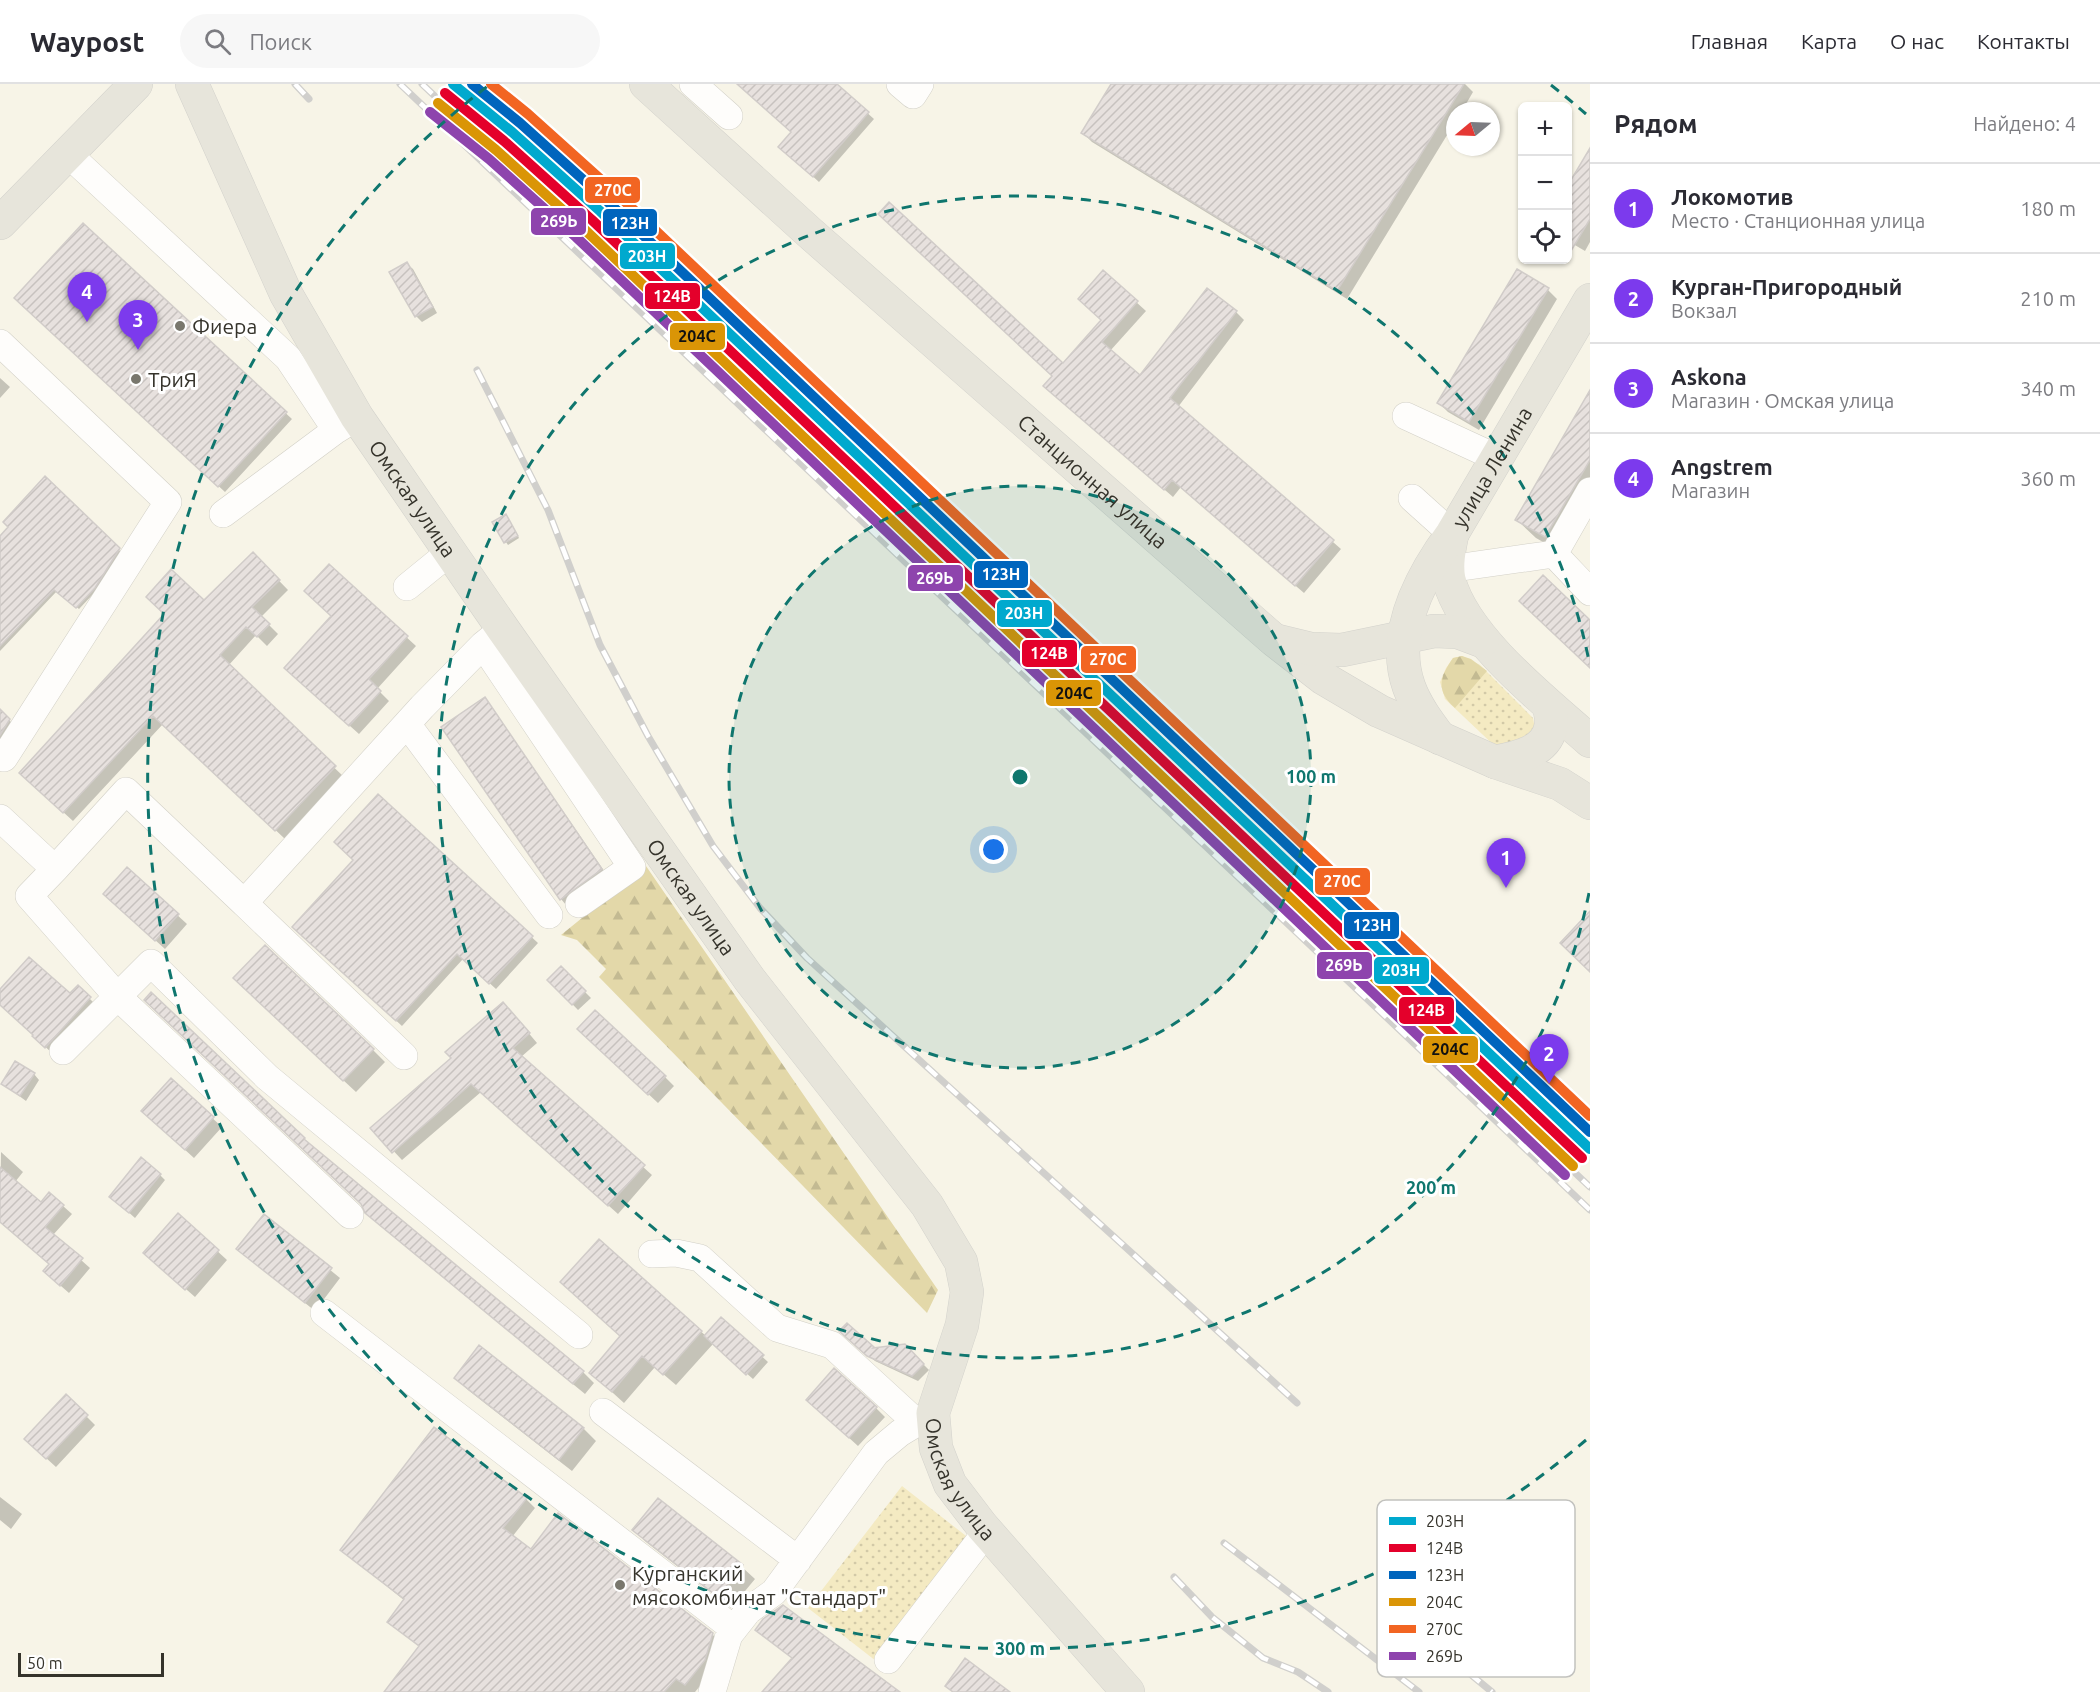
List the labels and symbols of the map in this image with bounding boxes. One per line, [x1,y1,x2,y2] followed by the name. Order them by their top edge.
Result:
[1446,102,1500,156] north arrow
[584,176,641,204] line badge: 270С
[594,181,632,199] text: 270С
[530,207,587,236] line badge: 269Ь
[602,208,658,237] line badge: 123Н
[540,212,578,230] text: 269Ь
[611,214,649,232] text: 123Н
[619,242,676,270] line badge: 203Н
[628,247,666,265] text: 203Н
[68,272,106,322] pin: 4
[644,282,701,310] line badge: 124В
[653,287,691,305] text: 124В
[118,300,158,350] pin: 3
[192,314,257,338] place label: Фиера
[173,319,187,333] marker: Фиера
[669,322,726,351] line badge: 204С
[678,327,716,345] text: 204С
[148,367,197,391] place label: ТриЯ
[129,372,143,386] marker: ТриЯ
[1447,402,1536,532] street label: улица Ленина
[1013,409,1173,553] street label: Станционная улица
[364,435,462,561] street label: Омская улица
[973,560,1029,589] line badge: 123Н
[907,564,964,592] line badge: 269Ь
[982,565,1020,583] text: 123Н
[916,569,954,587] text: 269Ь
[996,599,1053,628] line badge: 203Н
[1005,604,1043,622] text: 203Н
[1021,639,1078,668] line badge: 124В
[1030,644,1068,662] text: 124В
[1080,645,1137,674] line badge: 270С
[1089,650,1127,668] text: 270С
[1045,679,1102,707] line badge: 204С
[1055,684,1093,702] text: 204С
[1286,766,1336,786] text: 100 m
[1010,767,1030,787] centre of rings
[642,834,741,960] street label: Омская улица
[979,835,1008,864] your location
[1486,838,1526,888] pin: 1
[1314,867,1371,896] line badge: 270С
[1323,872,1361,890] text: 270С
[1343,911,1400,940] line badge: 123Н
[1353,916,1391,934] text: 123Н
[1316,951,1373,980] line badge: 269Ь
[1325,956,1363,974] text: 269Ь
[1373,956,1430,985] line badge: 203Н
[1382,961,1420,979] text: 203Н
[1398,996,1455,1025] line badge: 124В
[1407,1001,1445,1019] text: 124В
[1530,1034,1568,1084] pin: 2
[1422,1035,1479,1064] line badge: 204С
[1431,1040,1469,1058] text: 204С
[1406,1177,1456,1197] text: 200 m
[921,1417,1001,1545] street label: Омская улица
[1377,1500,1575,1677] legend
[1426,1512,1464,1530] text: 203Н
[1426,1539,1463,1557] text: 124В
[632,1561,887,1609] place label: Курганский мясокомбинат "Стандарт"
[1426,1566,1464,1584] text: 123Н
[613,1578,627,1592] marker: Курганский мясокомбинат "Стандарт"
[1426,1593,1463,1611] text: 204С
[1426,1620,1463,1638] text: 270С
[995,1638,1045,1658] text: 300 m
[1426,1647,1463,1665] text: 269Ь
[18,1650,164,1678] scale bar

